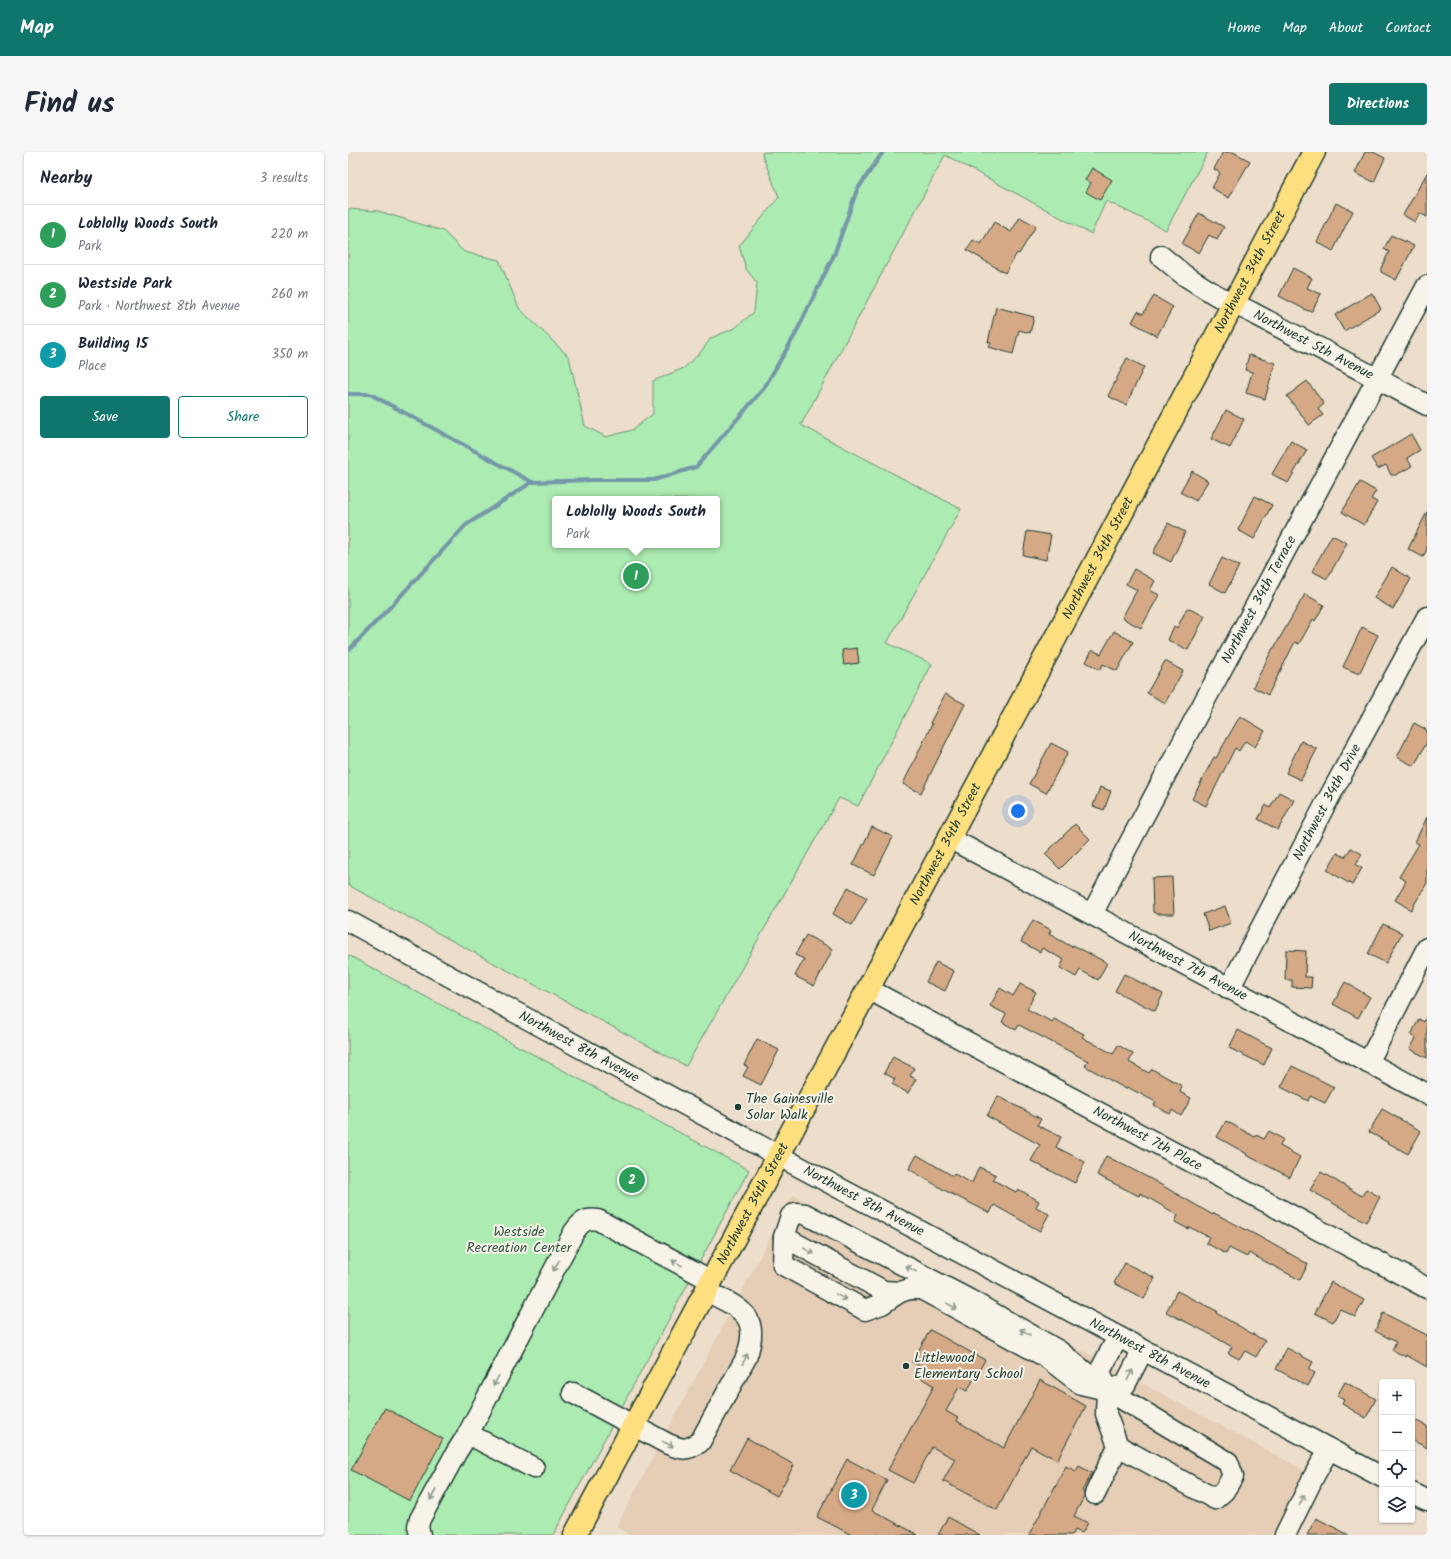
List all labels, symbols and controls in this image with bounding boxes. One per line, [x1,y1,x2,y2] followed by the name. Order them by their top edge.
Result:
[20,13,54,43] text: Map
[1227,17,1261,39] text: Home
[1283,17,1307,39] text: Map
[1329,17,1363,39] text: About
[1385,17,1431,39] text: Contact
[24,82,115,127] text: Find us
[1329,83,1427,125] button: Directions
[40,165,92,192] text: Nearby
[260,168,308,189] text: 3 results
[1208,206,1292,337] street label: Northwest 34th Street
[78,212,218,236] text: Loblolly Woods South
[51,224,55,245] text: 1
[271,224,308,245] text: 220 m
[78,236,102,257] text: Park
[78,272,172,296] text: Westside Park
[49,284,57,305] text: 2
[271,284,308,305] text: 260 m
[78,296,240,317] text: Park · Northwest 8th Avenue
[1249,304,1378,386] street label: Northwest 5th Avenue
[78,332,148,356] text: Building 15
[49,344,57,365] text: 3
[272,344,308,365] text: 350 m
[78,356,106,377] text: Place
[40,396,170,438] button: Save
[178,396,308,438] button: Share
[1056,492,1140,623] street label: Northwest 34th Street
[552,496,720,548] popup
[566,500,706,524] text: Loblolly Woods South
[566,524,590,545] text: Park
[1216,531,1303,668] street label: Northwest 34th Terrace
[623,561,649,591] pin: 1
[1287,739,1368,865] street label: Northwest 34th Drive
[904,778,988,909] street label: Northwest 34th Street
[1008,801,1028,821] your location
[1124,925,1252,1007] street label: Northwest 7th Avenue
[515,1005,644,1089] street label: Northwest 8th Avenue
[746,1088,834,1126] place label: The Gainesville Solar Walk
[1089,1100,1207,1177] street label: Northwest 7th Place
[733,1102,743,1112] marker: The Gainesville Solar Walk
[711,1138,795,1269] street label: Northwest 34th Street
[799,1160,929,1243] street label: Northwest 8th Avenue
[619,1165,645,1195] pin: 2
[467,1221,573,1259] park label: Westside Recreation Center
[803,1248,815,1255] one-way arrow
[671,1259,683,1267] one-way arrow
[552,1260,560,1272] one-way arrow
[905,1265,917,1272] one-way arrow
[835,1294,847,1301] one-way arrow
[946,1302,958,1310] one-way arrow
[1085,1312,1215,1395] street label: Northwest 8th Avenue
[1019,1327,1031,1335] one-way arrow
[914,1347,1023,1385] place label: Littlewood Elementary School
[742,1353,749,1365] one-way arrow
[901,1361,911,1371] marker: Littlewood Elementary School
[1126,1369,1134,1381] one-way arrow
[492,1375,499,1387] one-way arrow
[1379,1379,1415,1523] map controls
[1379,1379,1415,1415] button: +
[1379,1415,1415,1451] button: −
[662,1441,674,1448] one-way arrow
[1379,1451,1415,1487] button: locate
[841,1480,867,1510] pin: 3
[1379,1487,1415,1523] button: layers
[429,1489,436,1501] one-way arrow
[1299,1494,1306,1506] one-way arrow

